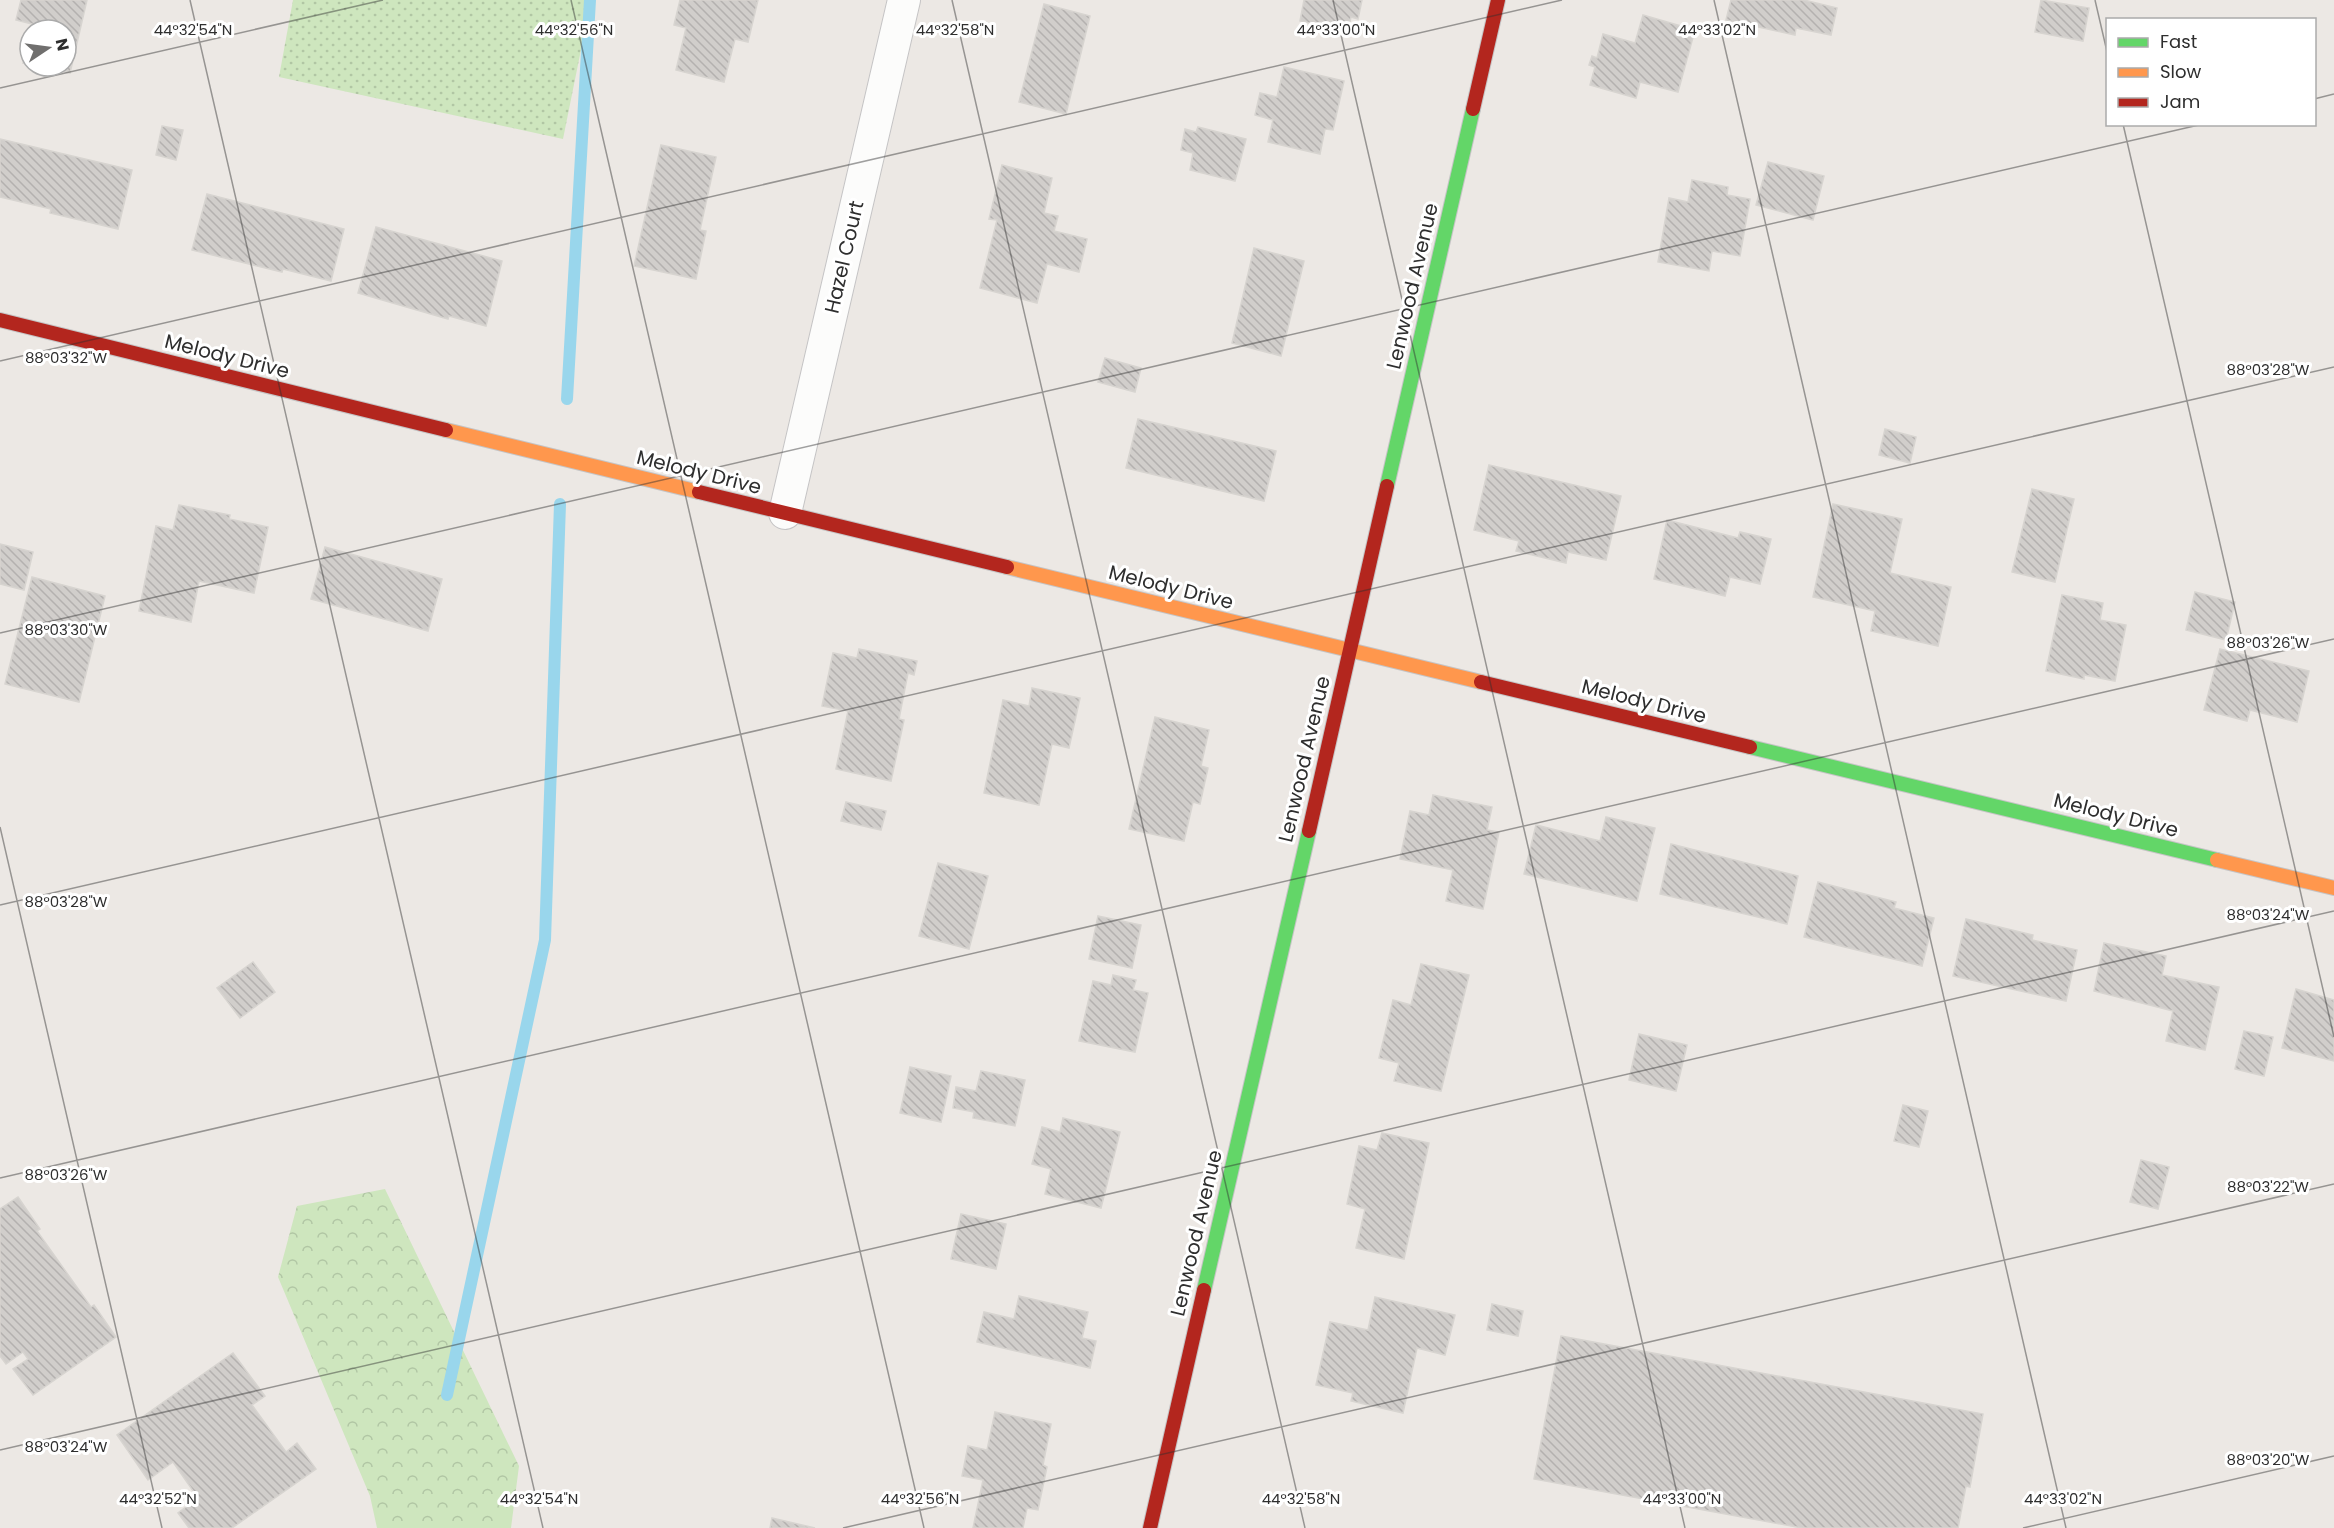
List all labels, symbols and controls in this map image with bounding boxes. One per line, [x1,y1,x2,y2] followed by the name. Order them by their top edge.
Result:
[18,18,78,78] north arrow
[2106,18,2316,126] legend
[154,19,232,40] text: 44°32'54"N
[535,19,613,40] text: 44°32'56"N
[916,19,994,40] text: 44°32'58"N
[1297,19,1375,40] text: 44°33'00"N
[1678,19,1756,40] text: 44°33'02"N
[2160,29,2197,54] text: Fast
[50,36,75,53] text: N
[2160,59,2202,84] text: Slow
[2160,89,2200,114] text: Jam
[817,198,871,316] street label: Hazel Court
[1379,200,1445,372] street label: Lenwood Avenue
[162,327,292,385] street label: Melody Drive
[25,347,107,368] text: 88°03'32"W
[2227,359,2310,380] text: 88°03'28"W
[634,443,764,501] street label: Melody Drive
[1106,558,1236,616] street label: Melody Drive
[25,619,108,640] text: 88°03'30"W
[2227,632,2310,653] text: 88°03'26"W
[1579,672,1709,730] street label: Melody Drive
[1271,673,1337,845] street label: Lenwood Avenue
[2051,786,2181,844] street label: Melody Drive
[25,891,108,912] text: 88°03'28"W
[2227,904,2310,925] text: 88°03'24"W
[1163,1147,1229,1319] street label: Lenwood Avenue
[25,1164,108,1185] text: 88°03'26"W
[2227,1176,2309,1197] text: 88°03'22"W
[25,1436,108,1457] text: 88°03'24"W
[2227,1449,2310,1470] text: 88°03'20"W
[119,1488,197,1509] text: 44°32'52"N
[500,1488,578,1509] text: 44°32'54"N
[881,1488,959,1509] text: 44°32'56"N
[1262,1488,1340,1509] text: 44°32'58"N
[1643,1488,1721,1509] text: 44°33'00"N
[2024,1488,2102,1509] text: 44°33'02"N

